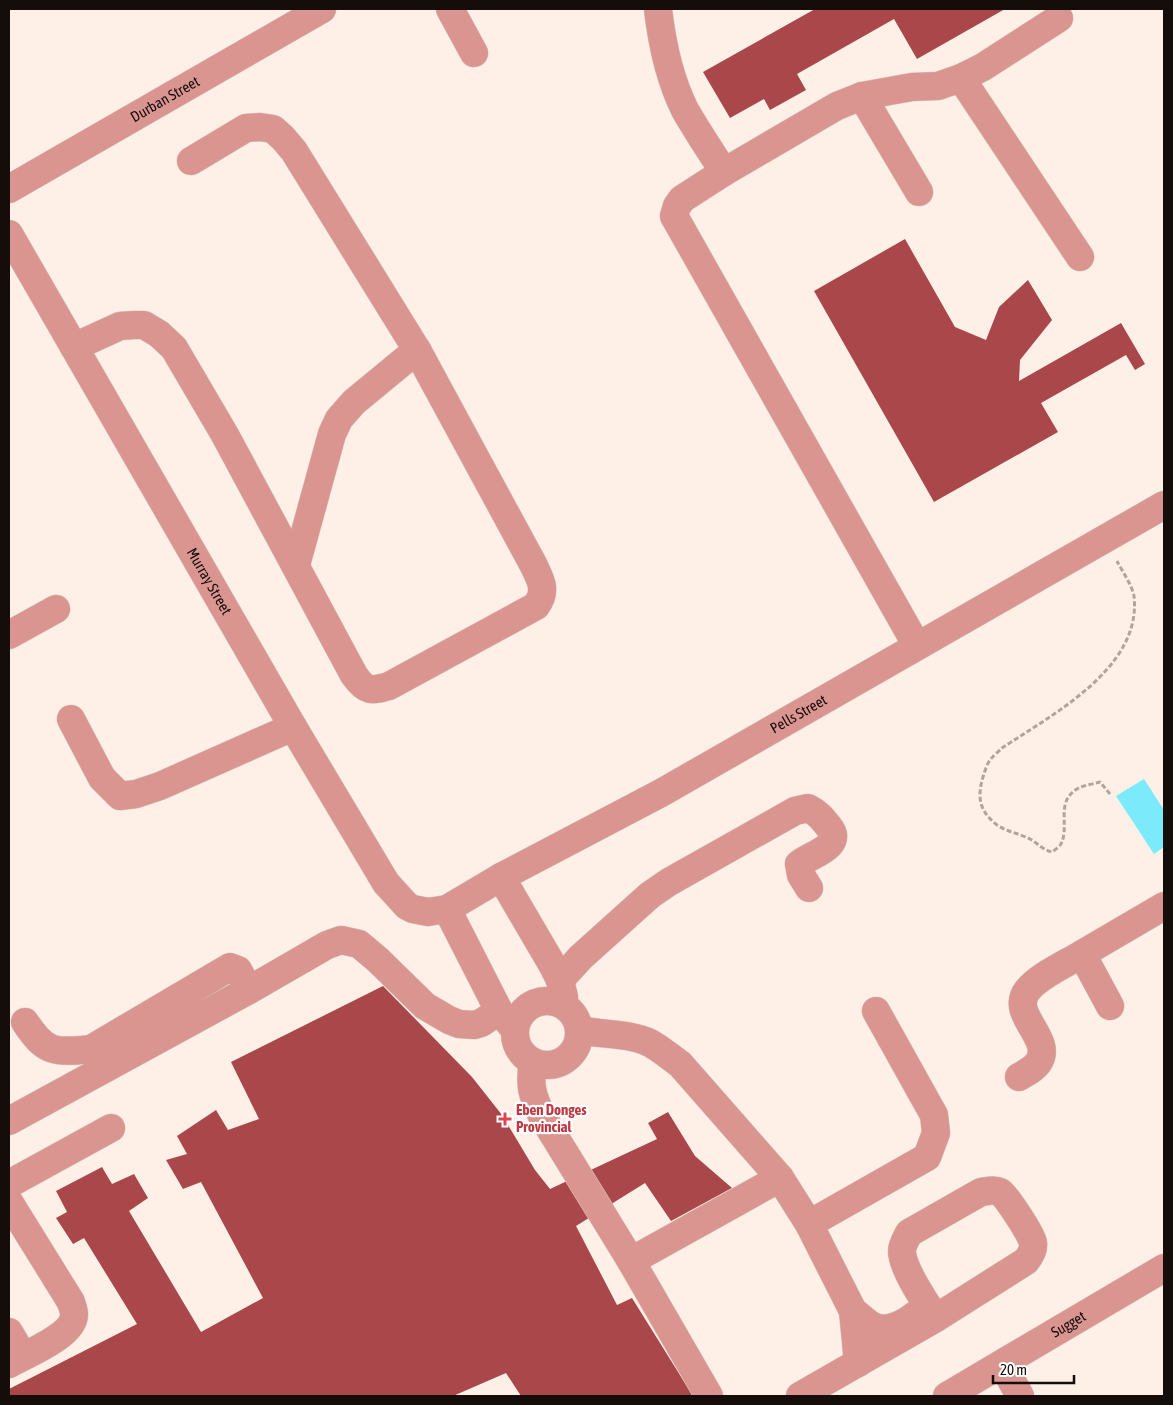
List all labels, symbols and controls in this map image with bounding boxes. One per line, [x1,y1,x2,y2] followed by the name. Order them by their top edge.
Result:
[127,72,202,125] street label: Durban Street
[184,545,235,618] street label: Murray Street
[767,691,830,737] street label: Pells Street
[516,1101,587,1135] place label: Eben Donges Provincial
[498,1112,512,1126] marker: Eben Donges Provincial
[1048,1307,1088,1341] street label: Sugget
[993,1352,1074,1384] scale bar
[1000,1361,1027,1378] text: 20 m

